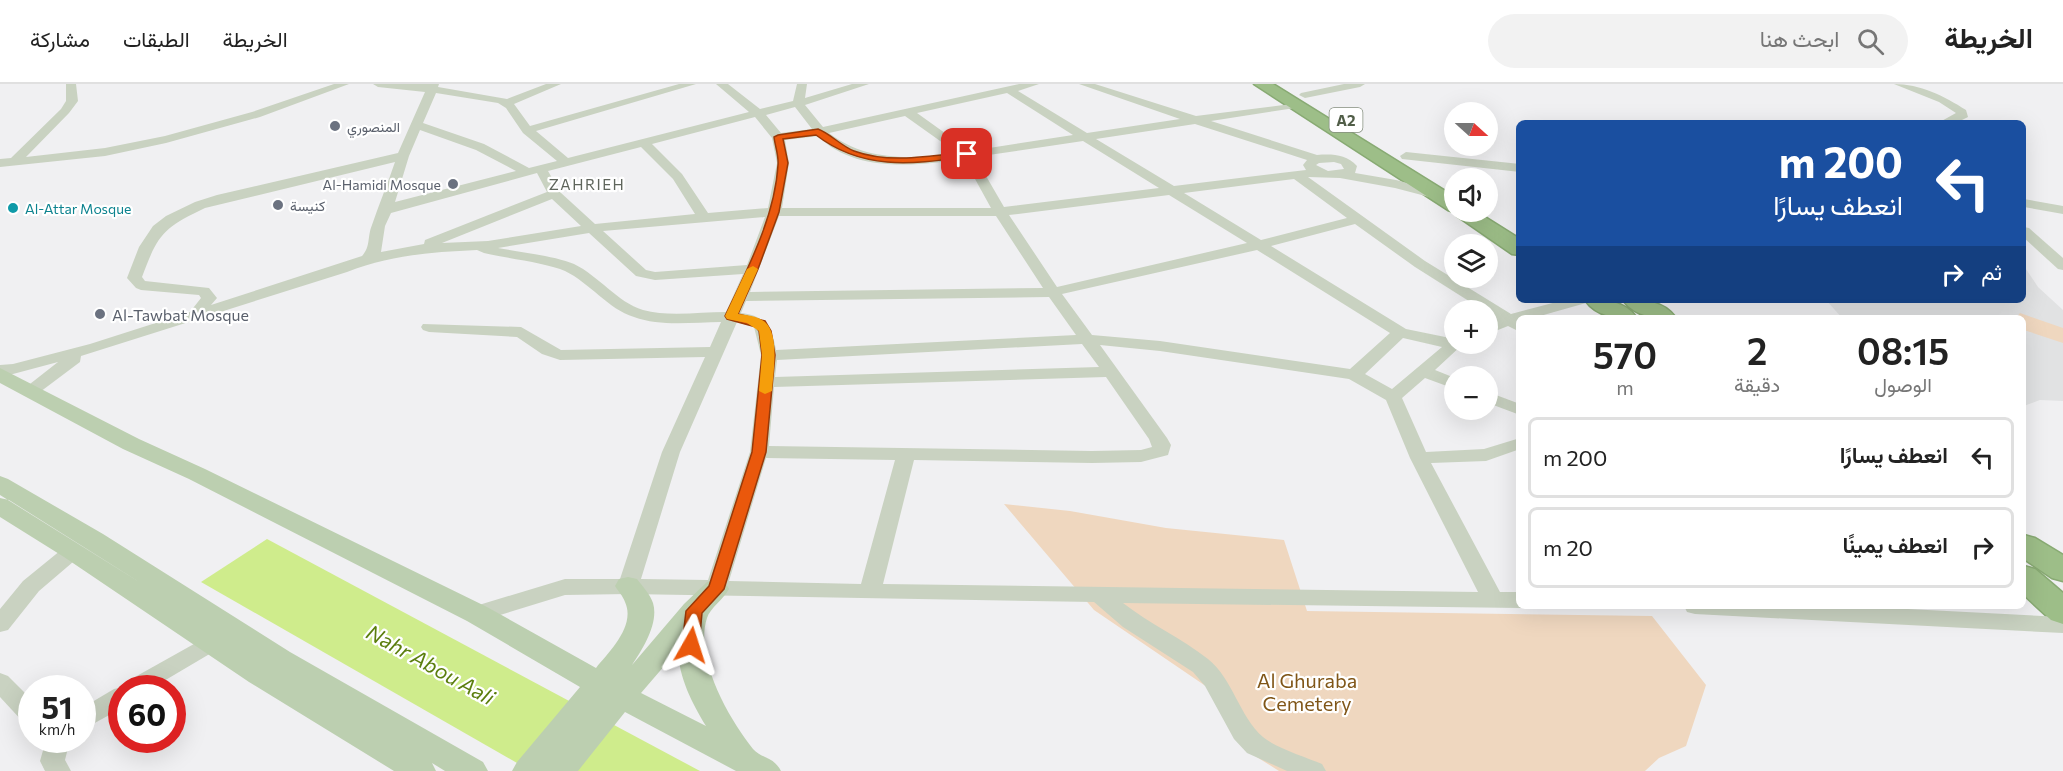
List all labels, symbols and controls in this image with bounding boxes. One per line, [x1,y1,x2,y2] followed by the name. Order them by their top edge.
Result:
[1488,14,1908,68] search box
[1944,20,2033,54] text: الخريطة
[1760,25,1839,52] text: ابحث هنا
[1854,25,1887,58] icon: search
[30,26,90,51] text: مشاركة
[123,26,190,51] text: الطبقات
[223,26,288,51] text: الخريطة
[1444,102,1498,156] north arrow
[1444,102,1498,420] map controls
[1330,108,1362,132] road number: A2
[347,118,400,139] place label: المنصوري
[328,119,342,133] marker: المنصوري
[941,128,992,179] pin
[1779,135,1903,187] text: 200 m
[950,137,983,170] icon: arrive
[1924,144,2002,222] icon: left
[1444,168,1498,222] button: sound
[549,175,625,193] district label: ZAHRIEH
[323,176,441,193] place label: Al-Hamidi Mosque
[446,177,460,191] marker: Al-Hamidi Mosque
[1773,188,1903,221] text: انعطف يسارًا
[290,197,325,214] place label: كنيسة
[271,198,285,212] marker: كنيسة
[25,200,131,217] place label: Al-Attar Mosque
[6,201,20,215] marker: Al-Attar Mosque
[1444,234,1498,288] button: layers
[1936,258,1969,291] icon: right
[1981,258,2002,285] text: ثم
[1444,300,1498,354] button: +
[112,305,249,324] place label: Al-Tawbat Mosque
[93,307,107,321] marker: Al-Tawbat Mosque
[1747,328,1767,372] text: 2
[1857,328,1949,372] text: 08:15
[1593,332,1657,376] text: 570
[1444,366,1498,420] button: −
[1734,372,1780,396] text: دقيقة
[1874,372,1932,396] text: الوصول
[1616,375,1634,399] text: m
[1840,441,1948,468] text: انعطف يسارًا
[1966,441,1999,474] icon: left
[1543,444,1607,471] text: 200 m
[1842,531,1948,558] text: انعطف يمينًا
[1966,531,1999,564] icon: right
[1543,534,1593,561] text: 20 m
[659,613,723,677] position arrow
[363,619,500,710] water label: Nahr Abou Aali
[1257,668,1357,715] park label: Al Ghuraba Cemetery
[108,675,186,753] speed limit sign: 60
[41,688,73,725] text: 51
[39,720,75,738] text: km/h

